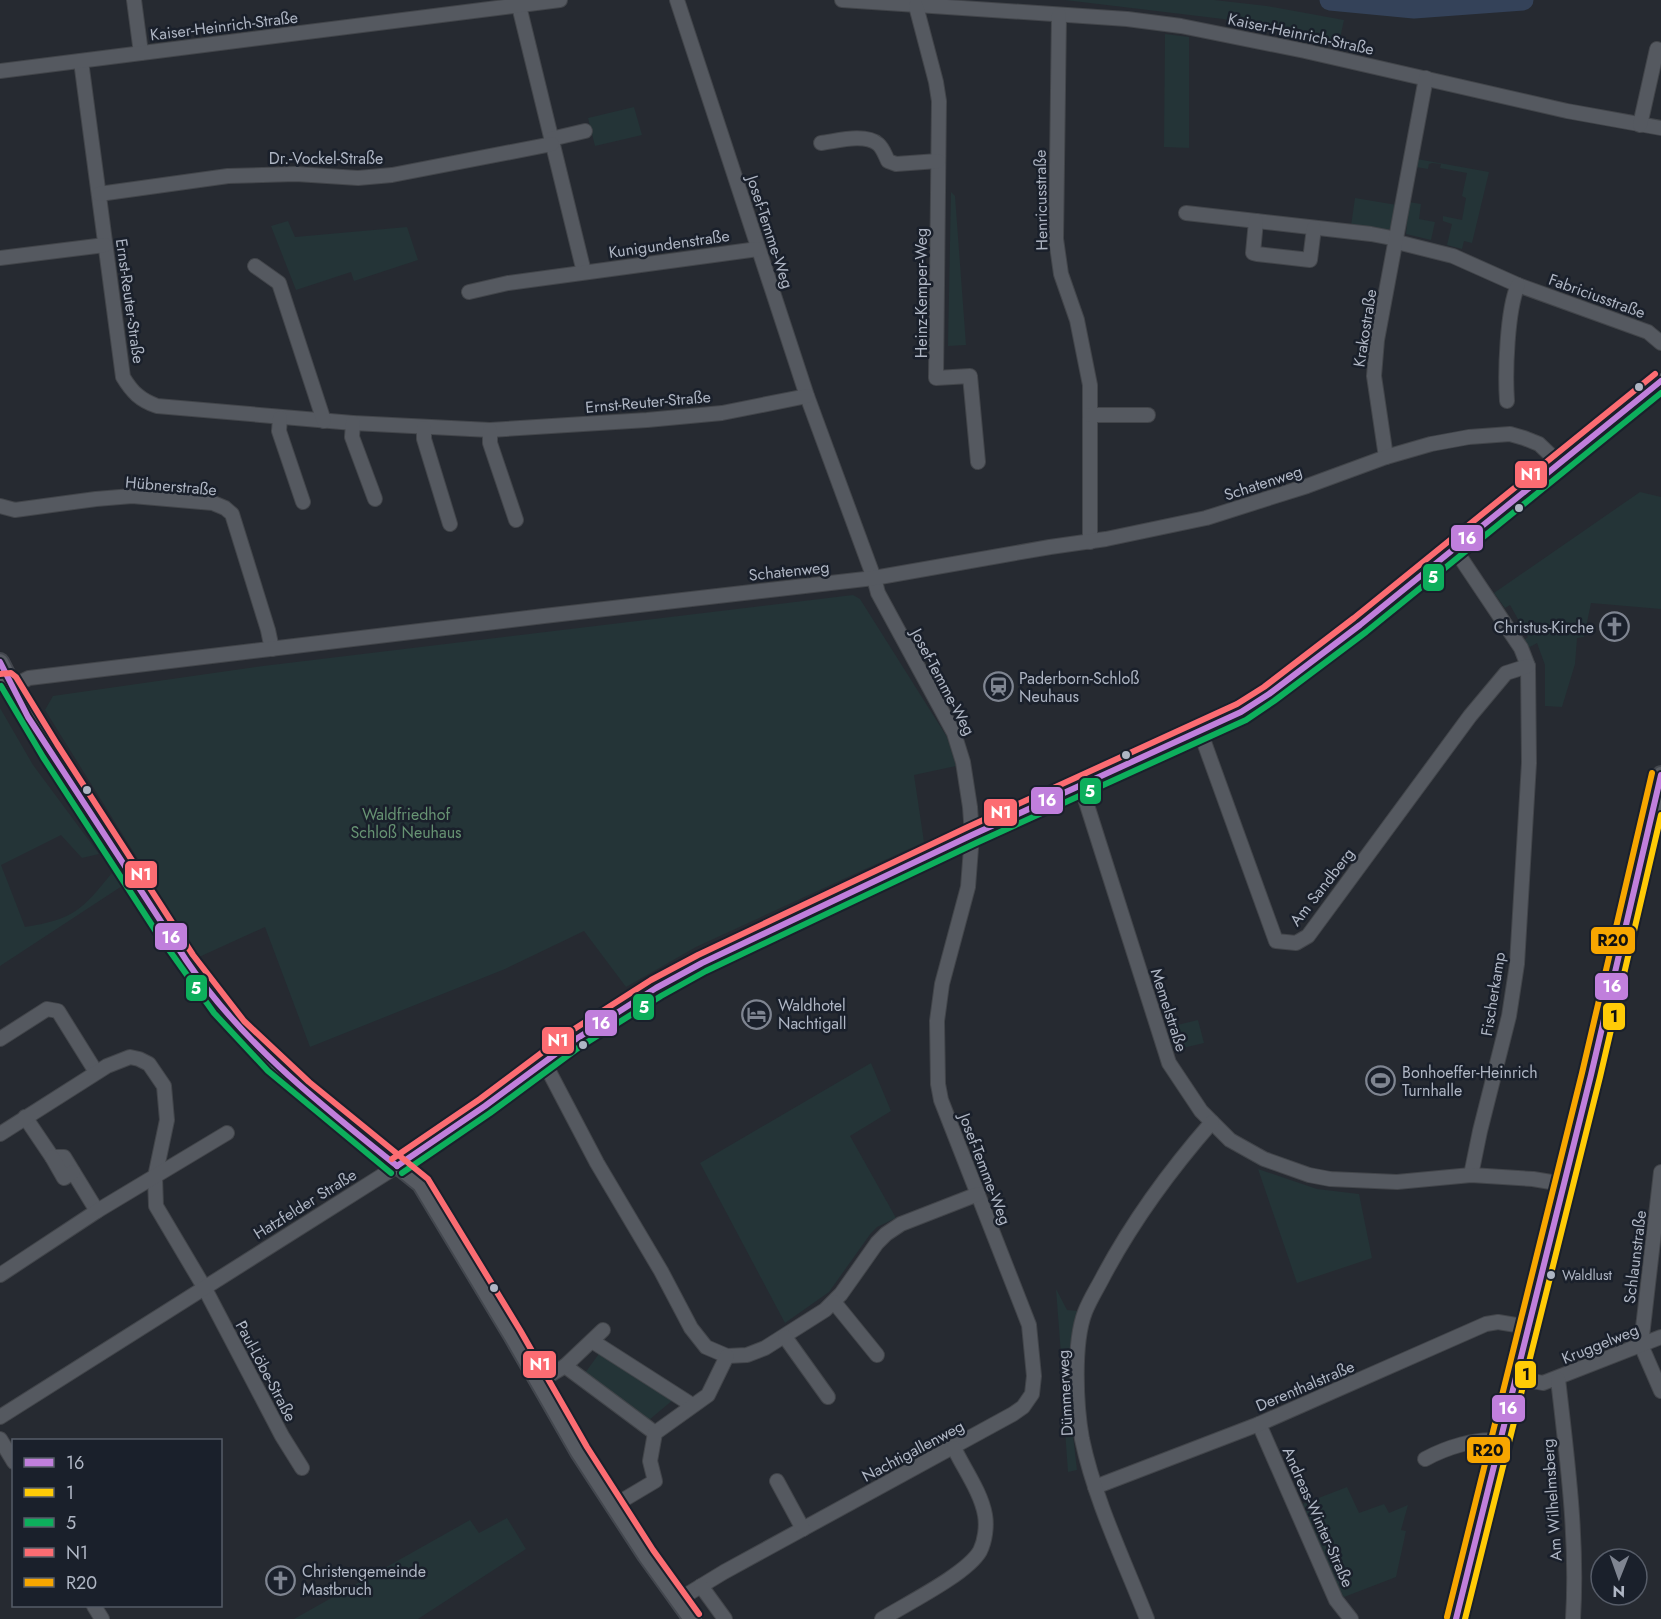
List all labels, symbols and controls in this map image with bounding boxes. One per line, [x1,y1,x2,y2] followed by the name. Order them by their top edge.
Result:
[149,6,299,46] street label: Kaiser-Heinrich-Straße
[1226,7,1376,61] street label: Kaiser-Heinrich-Straße
[269,147,383,170] street label: Dr.-Vockel-Straße
[1029,149,1053,251] street label: Henricusstraße
[740,171,799,292] street label: Josef-Temme-Weg
[607,224,731,264] street label: Kunigundenstraße
[910,228,933,358] street label: Heinz-Kemper-Weg
[110,237,150,365] street label: Ernst-Reuter-Straße
[1545,268,1649,324] street label: Fabriciusstraße
[1348,287,1382,369] street label: Krakostraße
[1633,381,1645,393] unlabelled marker
[584,385,712,419] street label: Ernst-Reuter-Straße
[1221,460,1305,506] street label: Schatenweg
[1514,460,1548,489] line badge: N1
[1521,463,1541,486] text: N1
[124,471,218,501] street label: Hübnerstraße
[1513,502,1525,514] unlabelled marker
[1450,524,1484,552] line badge: 16
[1458,527,1476,550] text: 16
[748,555,830,587] street label: Schatenweg
[1422,563,1445,592] line badge: 5
[1428,566,1438,589] text: 5
[1599,611,1631,643] church icon: Christus-Kirche
[1494,616,1594,639] place label: Christus-Kirche
[904,623,981,739] street label: Josef-Temme-Weg
[1019,667,1139,708] place label: Paderborn-Schloß Neuhaus
[982,671,1014,703] station icon: Paderborn-Schloß Neuhaus
[1120,749,1132,761] unlabelled marker
[1079,777,1102,805] line badge: 5
[1085,780,1095,803] text: 5
[81,784,93,796] unlabelled marker
[1030,786,1064,815] line badge: 16
[1038,789,1056,812] text: 16
[983,798,1018,827] line badge: N1
[991,801,1011,824] text: N1
[350,803,462,844] park label: Waldfriedhof Schloß Neuhaus
[1284,843,1360,931] street label: Am Sandberg
[124,860,158,889] line badge: N1
[131,863,151,886] text: N1
[154,922,188,951] line badge: 16
[162,926,180,949] text: 16
[1590,926,1636,955] line badge: R20
[1597,929,1629,952] text: R20
[1475,950,1511,1038] street label: Fischerkamp
[1145,965,1193,1055] street label: Memelstraße
[1594,972,1629,1001] line badge: 16
[185,974,208,1002] line badge: 5
[1603,975,1621,998] text: 16
[191,977,201,1000] text: 5
[632,993,655,1021] line badge: 5
[778,994,846,1035] place label: Waldhotel Nachtigall
[639,996,649,1019] text: 5
[741,998,773,1030] hotel icon: Waldhotel Nachtigall
[1602,1002,1626,1031] line badge: 1
[1610,1005,1618,1028] text: 1
[584,1009,618,1037] line badge: 16
[592,1012,610,1035] text: 16
[541,1026,575,1055] line badge: N1
[548,1029,568,1052] text: N1
[577,1039,589,1051] unlabelled marker
[1402,1061,1538,1102] place label: Bonhoeffer-Heinrich Turnhalle
[1365,1065,1397,1097] sports icon: Bonhoeffer-Heinrich Turnhalle
[952,1108,1017,1228] street label: Josef-Temme-Weg
[249,1163,361,1245] street label: Hatzfelder Straße
[1618,1209,1652,1305] street label: Schlaunstraße
[1562,1265,1613,1285] place label: Waldlust
[1545,1269,1557,1281] marker: Waldlust
[488,1282,500,1294] unlabelled marker
[230,1317,302,1425] street label: Paul-Löbe-Straße
[1558,1318,1642,1370] street label: Kruggelweg
[1051,1349,1079,1437] street label: Dümmerweg
[522,1350,557,1379] line badge: N1
[530,1353,550,1376] text: N1
[1252,1355,1358,1417] street label: Derenthalstraße
[1514,1360,1537,1389] line badge: 1
[1522,1363,1530,1386] text: 1
[1491,1394,1526,1423] line badge: 16
[1499,1397,1517,1420] text: 16
[858,1414,968,1488] street label: Nachtigallenweg
[1466,1436,1511,1464] line badge: R20
[1536,1438,1568,1562] street label: Am Wilhelmsberg
[12,1439,222,1607] legend
[1472,1439,1504,1462] text: R20
[1277,1443,1359,1591] street label: Andreas-Winter-Straße
[66,1450,84,1476] text: 16
[66,1480,74,1506] text: 1
[66,1510,76,1536] text: 5
[66,1540,88,1566] text: N1
[1589,1547,1649,1607] north arrow
[302,1560,426,1601] place label: Christengemeinde Mastbruch
[265,1564,297,1596] church icon: Christengemeinde Mastbruch
[66,1570,97,1596] text: R20
[1612,1580,1625,1603] text: N

